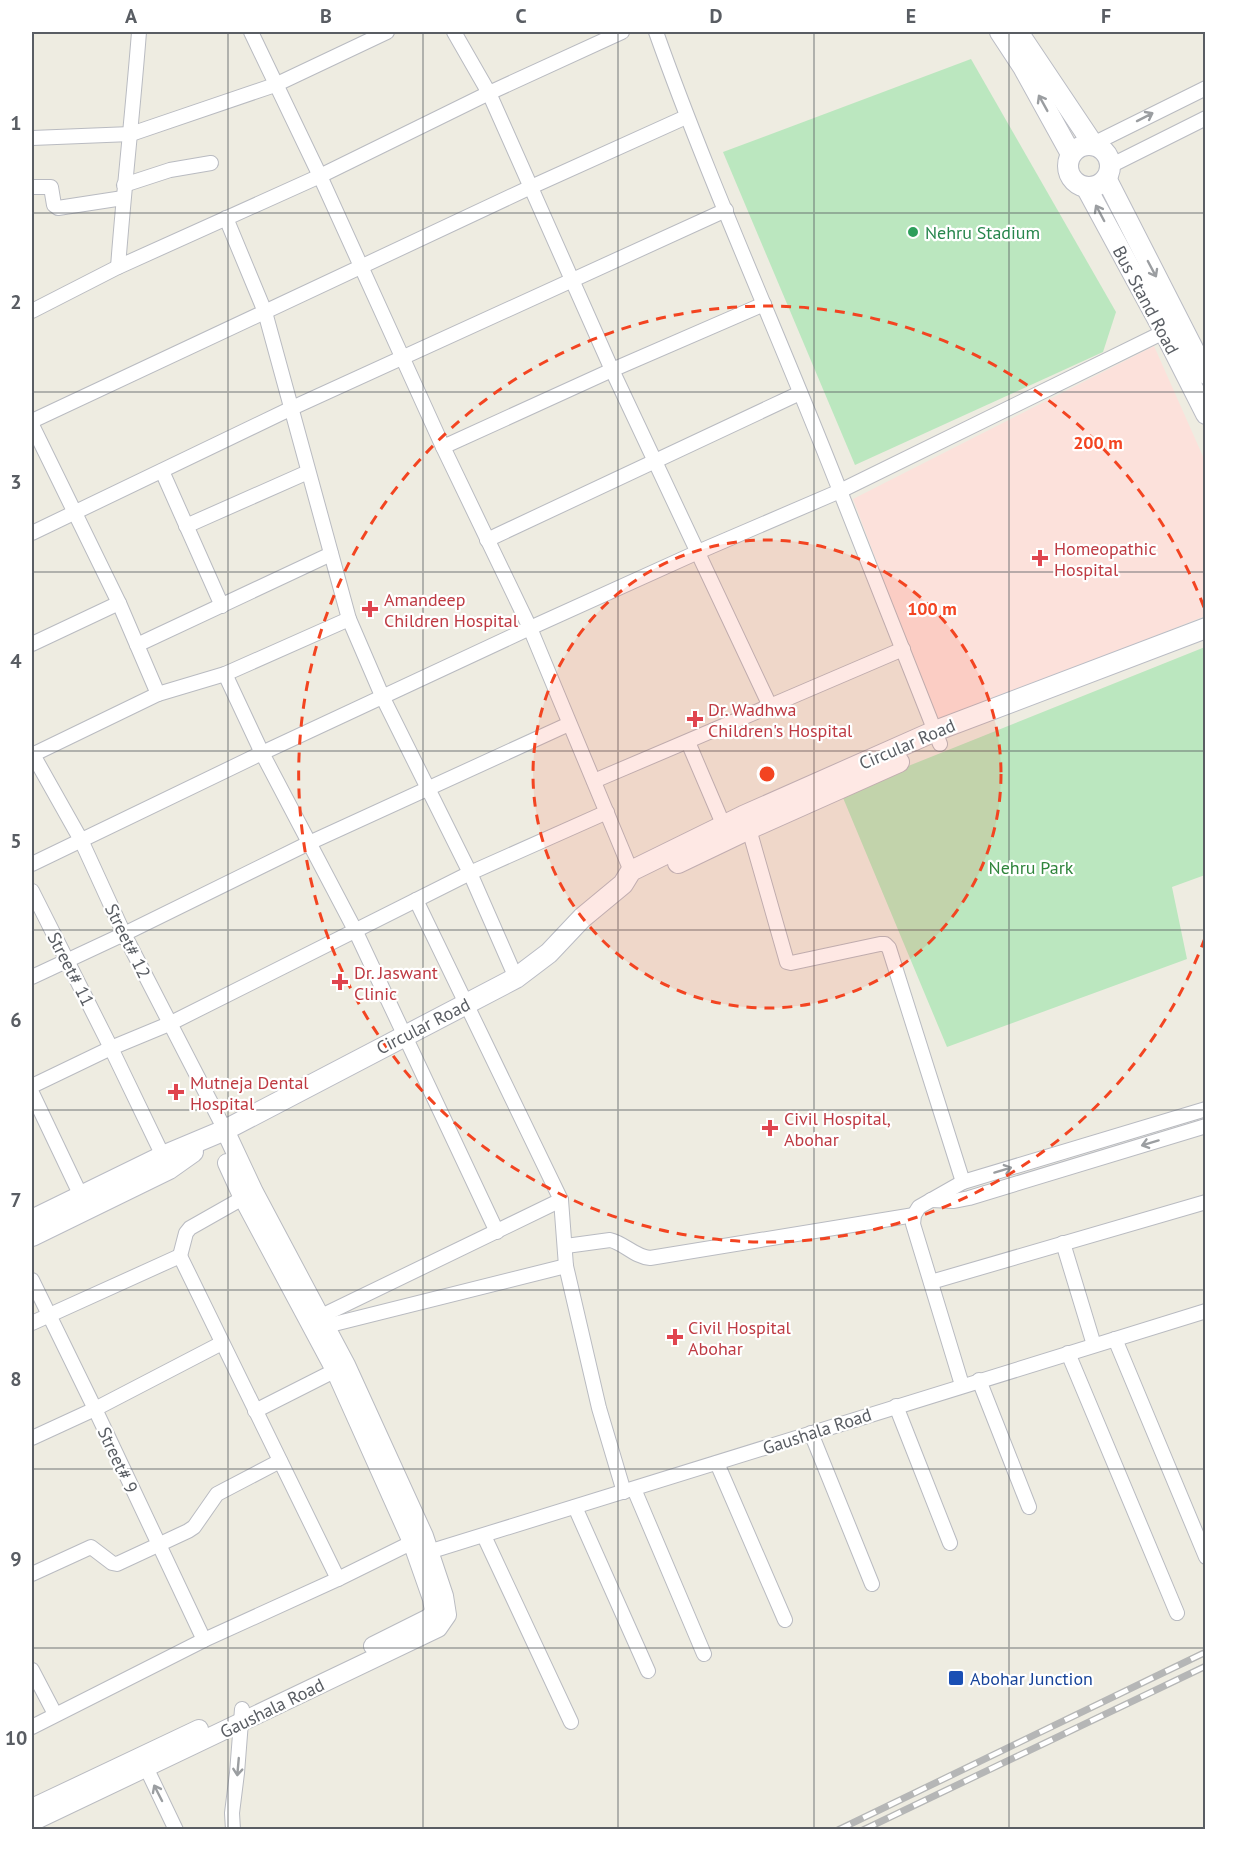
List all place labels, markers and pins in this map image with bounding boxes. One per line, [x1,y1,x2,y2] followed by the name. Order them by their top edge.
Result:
[925,221,1040,244] place label: Nehru Stadium
[906,225,920,239] marker: Nehru Stadium
[1054,537,1157,581] place label: Homeopathic Hospital
[1031,549,1049,567] marker: Homeopathic Hospital
[384,588,519,632] place label: Amandeep Children Hospital
[361,600,379,618] marker: Amandeep Children Hospital
[708,698,853,742] place label: Dr. Wadhwa Children's Hospital
[686,710,704,728] marker: Dr. Wadhwa Children's Hospital
[757,764,777,784] centre of rings
[354,961,438,1005] place label: Dr. Jaswant Clinic
[331,973,349,991] marker: Dr. Jaswant Clinic
[190,1071,309,1115] place label: Mutneja Dental Hospital
[167,1083,185,1101] marker: Mutneja Dental Hospital
[784,1107,891,1151] place label: Civil Hospital, Abohar
[761,1119,779,1137] marker: Civil Hospital, Abohar
[688,1316,792,1360] place label: Civil Hospital Abohar
[666,1328,684,1346] marker: Civil Hospital Abohar
[970,1667,1093,1690] place label: Abohar Junction
[947,1669,965,1687] marker: Abohar Junction

